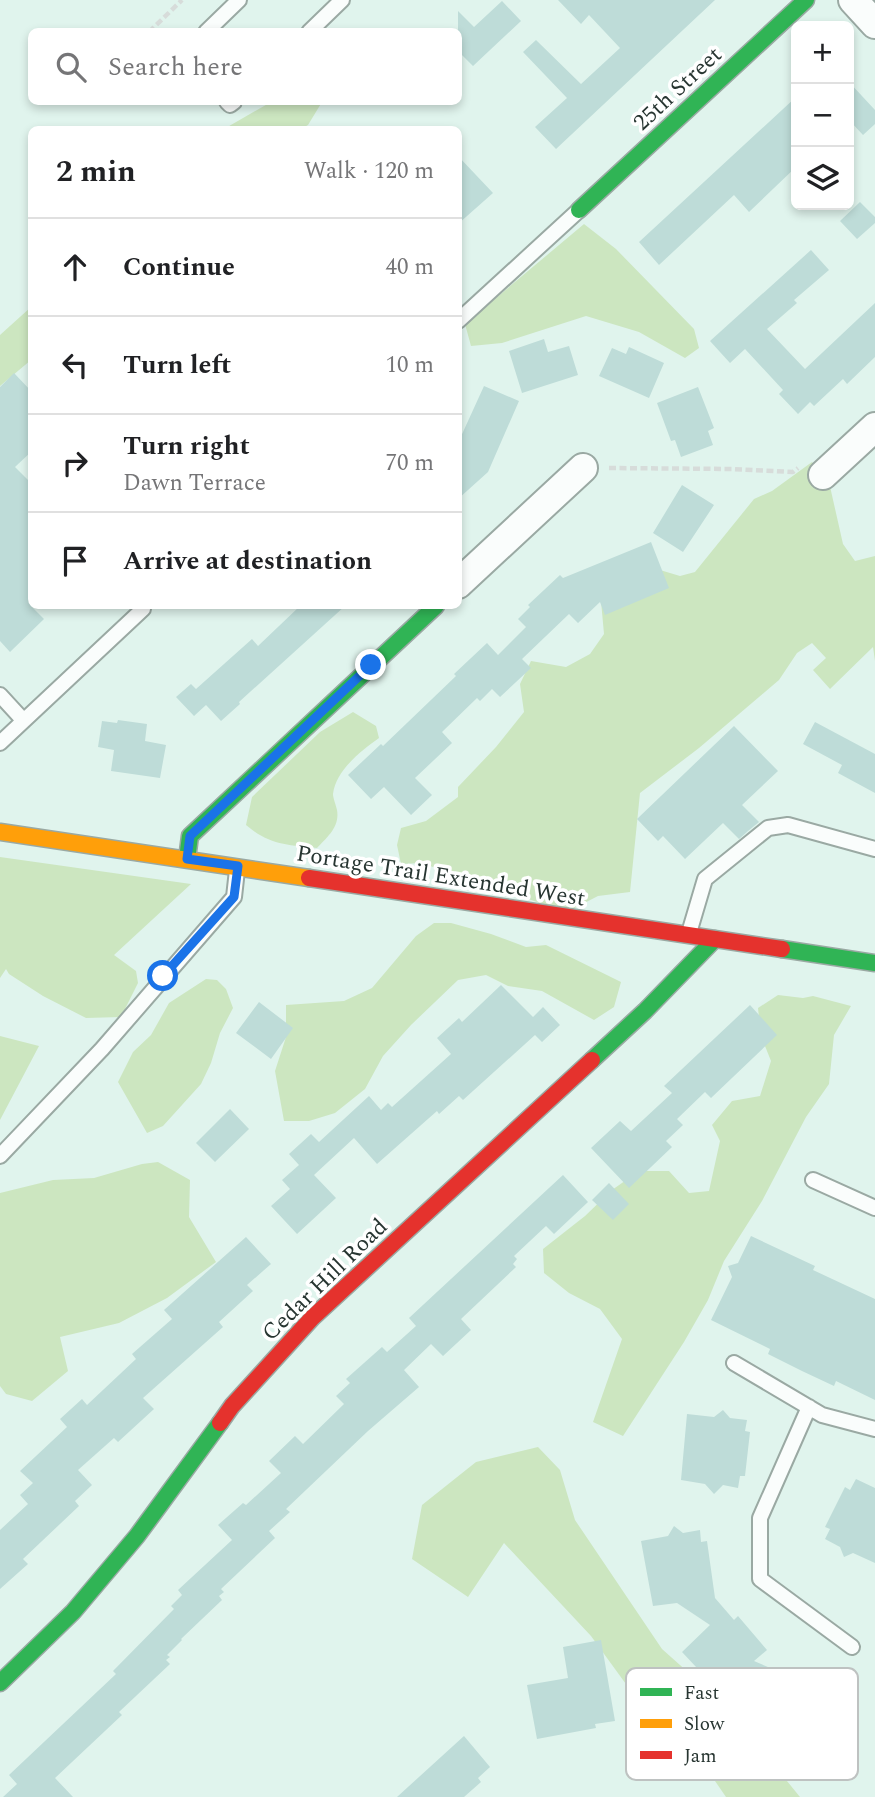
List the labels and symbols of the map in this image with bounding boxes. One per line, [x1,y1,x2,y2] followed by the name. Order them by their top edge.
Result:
[626,39,730,140] street label: 25th Street
[355,649,386,680] route end
[294,836,588,917] street label: Portage Trail Extended West
[147,960,178,991] route start
[254,1211,396,1350] street label: Cedar Hill Road
[626,1668,858,1780] legend
[684,1679,720,1708] text: Fast
[684,1710,725,1739] text: Slow
[684,1742,716,1771] text: Jam

